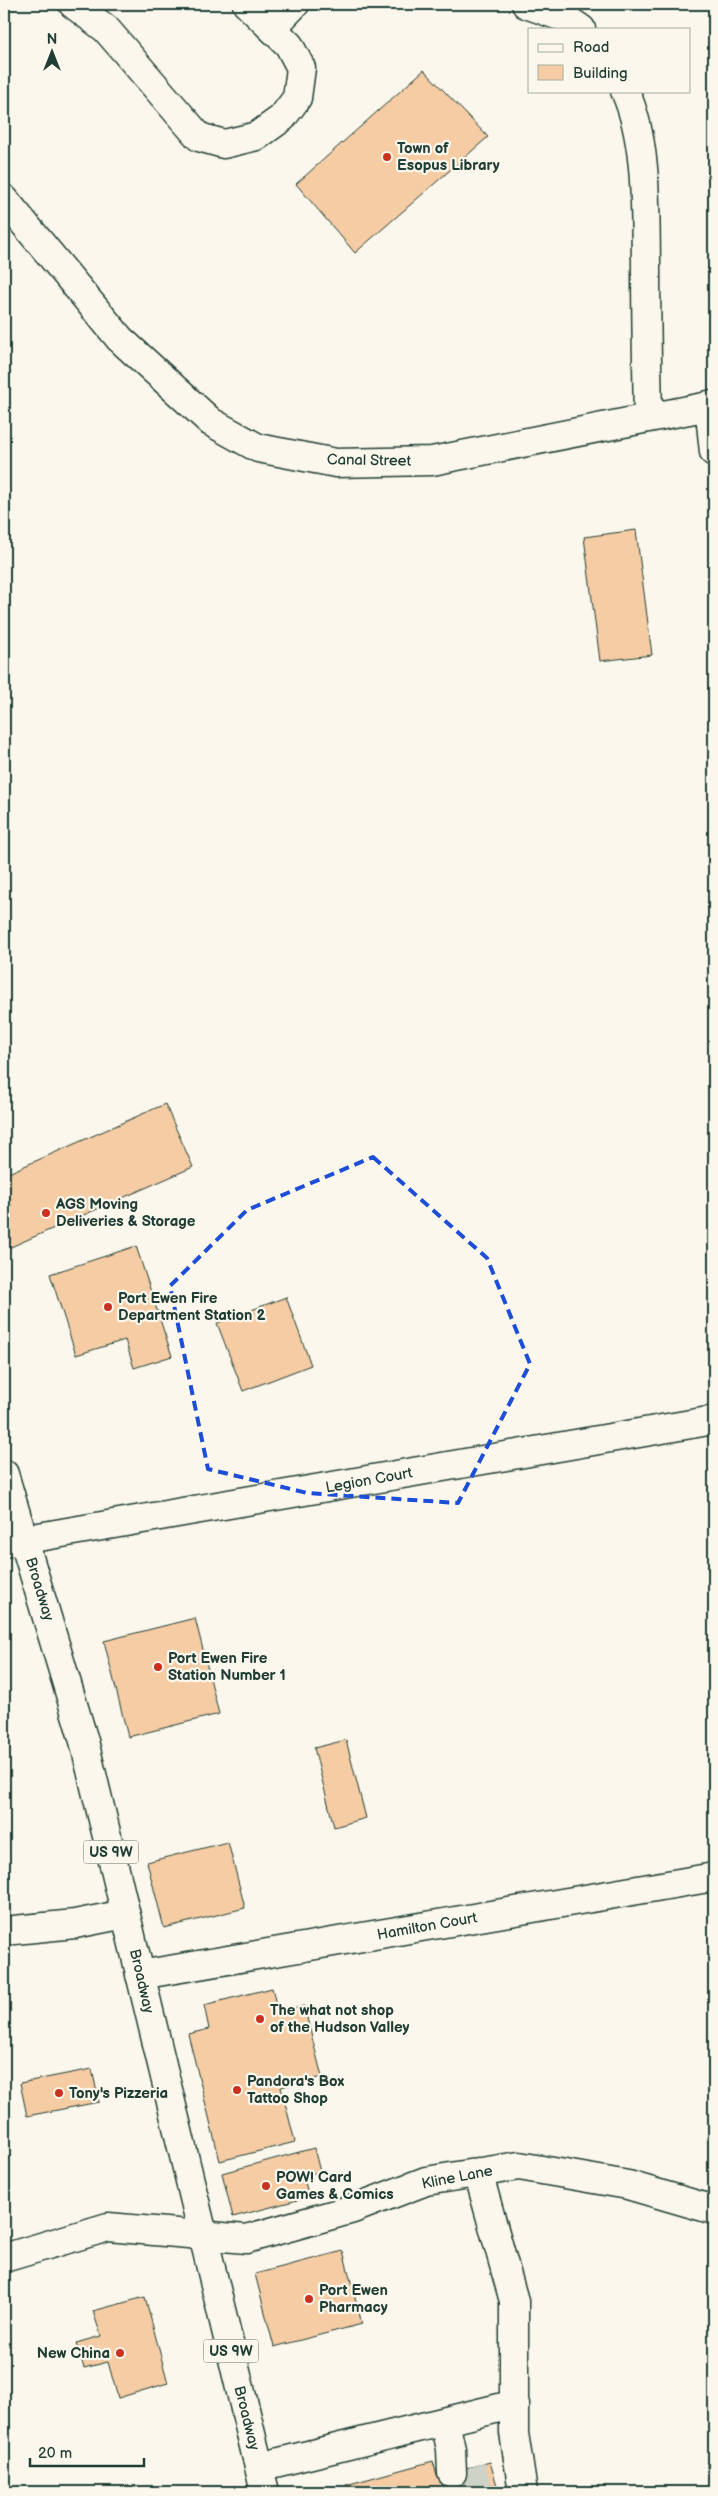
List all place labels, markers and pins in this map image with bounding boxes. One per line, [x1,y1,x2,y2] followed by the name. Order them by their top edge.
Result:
[397,139,500,175] place label: Town of Esopus Library
[381,151,393,163] marker: Town of Esopus Library
[55,1195,196,1231] place label: AGS Moving Deliveries & Storage
[40,1207,52,1219] marker: AGS Moving Deliveries & Storage
[118,1289,266,1325] place label: Port Ewen Fire Department Station 2
[102,1301,114,1313] marker: Port Ewen Fire Department Station 2
[168,1649,286,1685] place label: Port Ewen Fire Station Number 1
[152,1661,164,1673] marker: Port Ewen Fire Station Number 1
[270,2001,410,2037] place label: The what not shop of the Hudson Valley
[254,2013,266,2025] marker: The what not shop of the Hudson Valley
[247,2072,344,2108] place label: Pandora's Box Tattoo Shop
[69,2084,168,2103] place label: Tony's Pizzeria
[231,2084,243,2096] marker: Pandora's Box Tattoo Shop
[53,2087,65,2099] marker: Tony's Pizzeria
[276,2168,394,2204] place label: POW! Card Games & Comics
[260,2180,272,2192] marker: POW! Card Games & Comics
[319,2281,388,2317] place label: Port Ewen Pharmacy
[303,2293,315,2305] marker: Port Ewen Pharmacy
[37,2344,110,2363] place label: New China
[114,2347,126,2359] marker: New China

